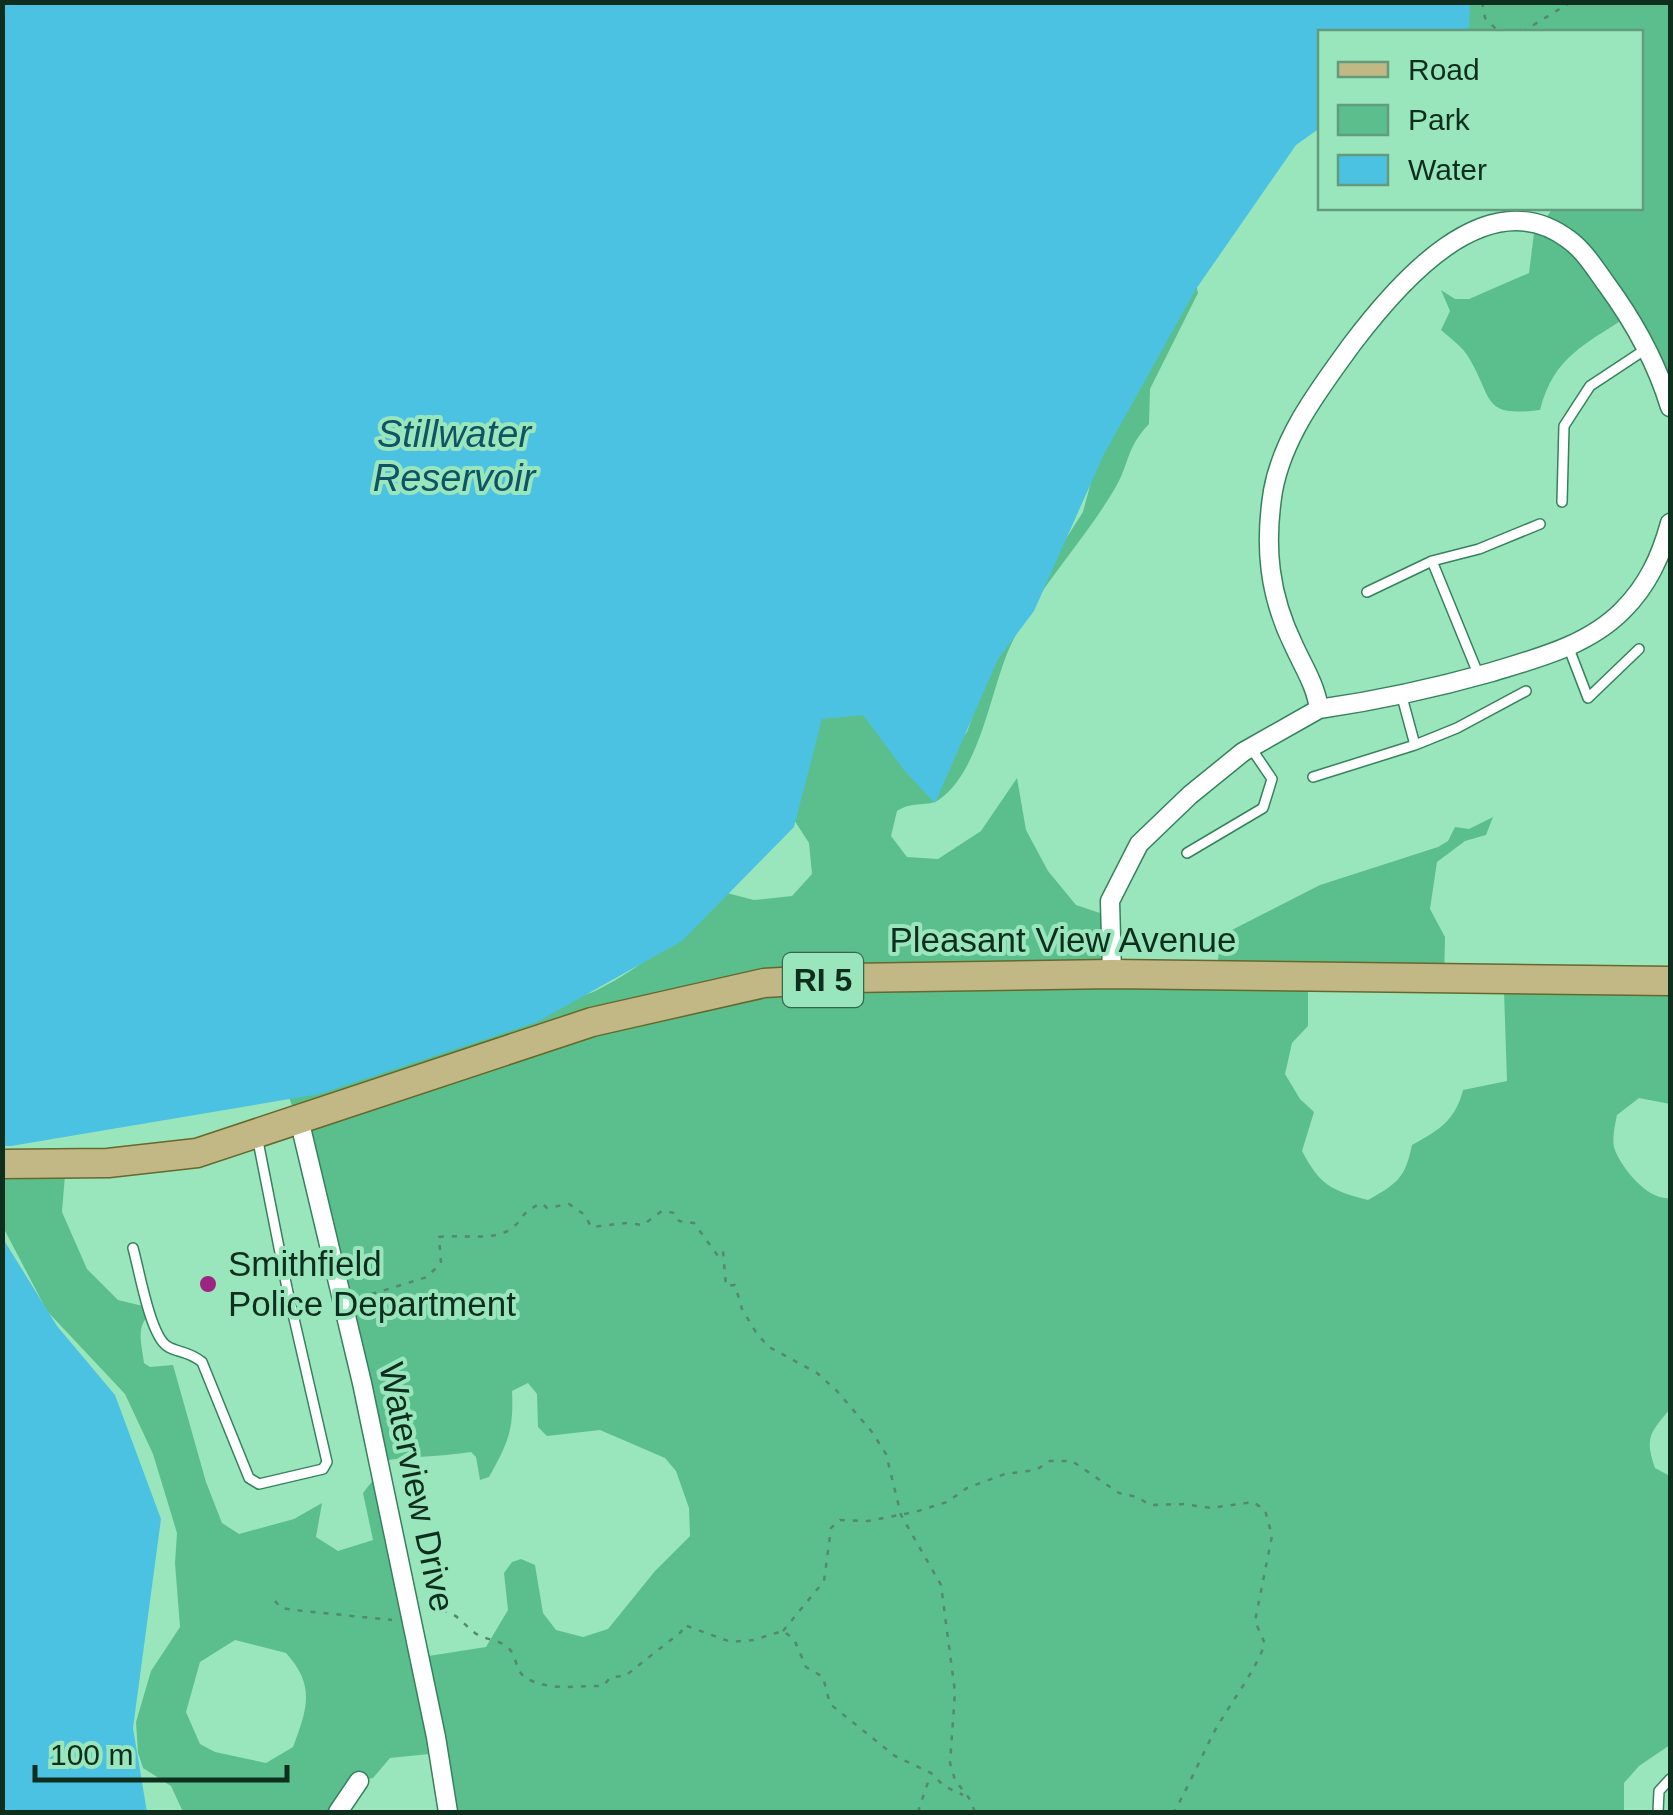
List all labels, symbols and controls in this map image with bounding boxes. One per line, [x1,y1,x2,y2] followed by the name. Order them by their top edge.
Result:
[1318,30,1643,210] legend
[1408,53,1480,86] text: Road
[1408,103,1471,136] text: Park
[1408,153,1487,186] text: Water
[373,413,537,499] water label: Stillwater Reservoir
[889,920,1237,959] street label: Pleasant View Avenue
[783,953,863,1007] road number: RI 5
[228,1244,516,1323] place label: Smithfield Police Department
[197,1273,219,1295] marker: Smithfield Police Department
[372,1359,463,1615] street label: Waterview Drive
[35,1720,288,1782] scale bar
[50,1738,133,1771] text: 100 m

